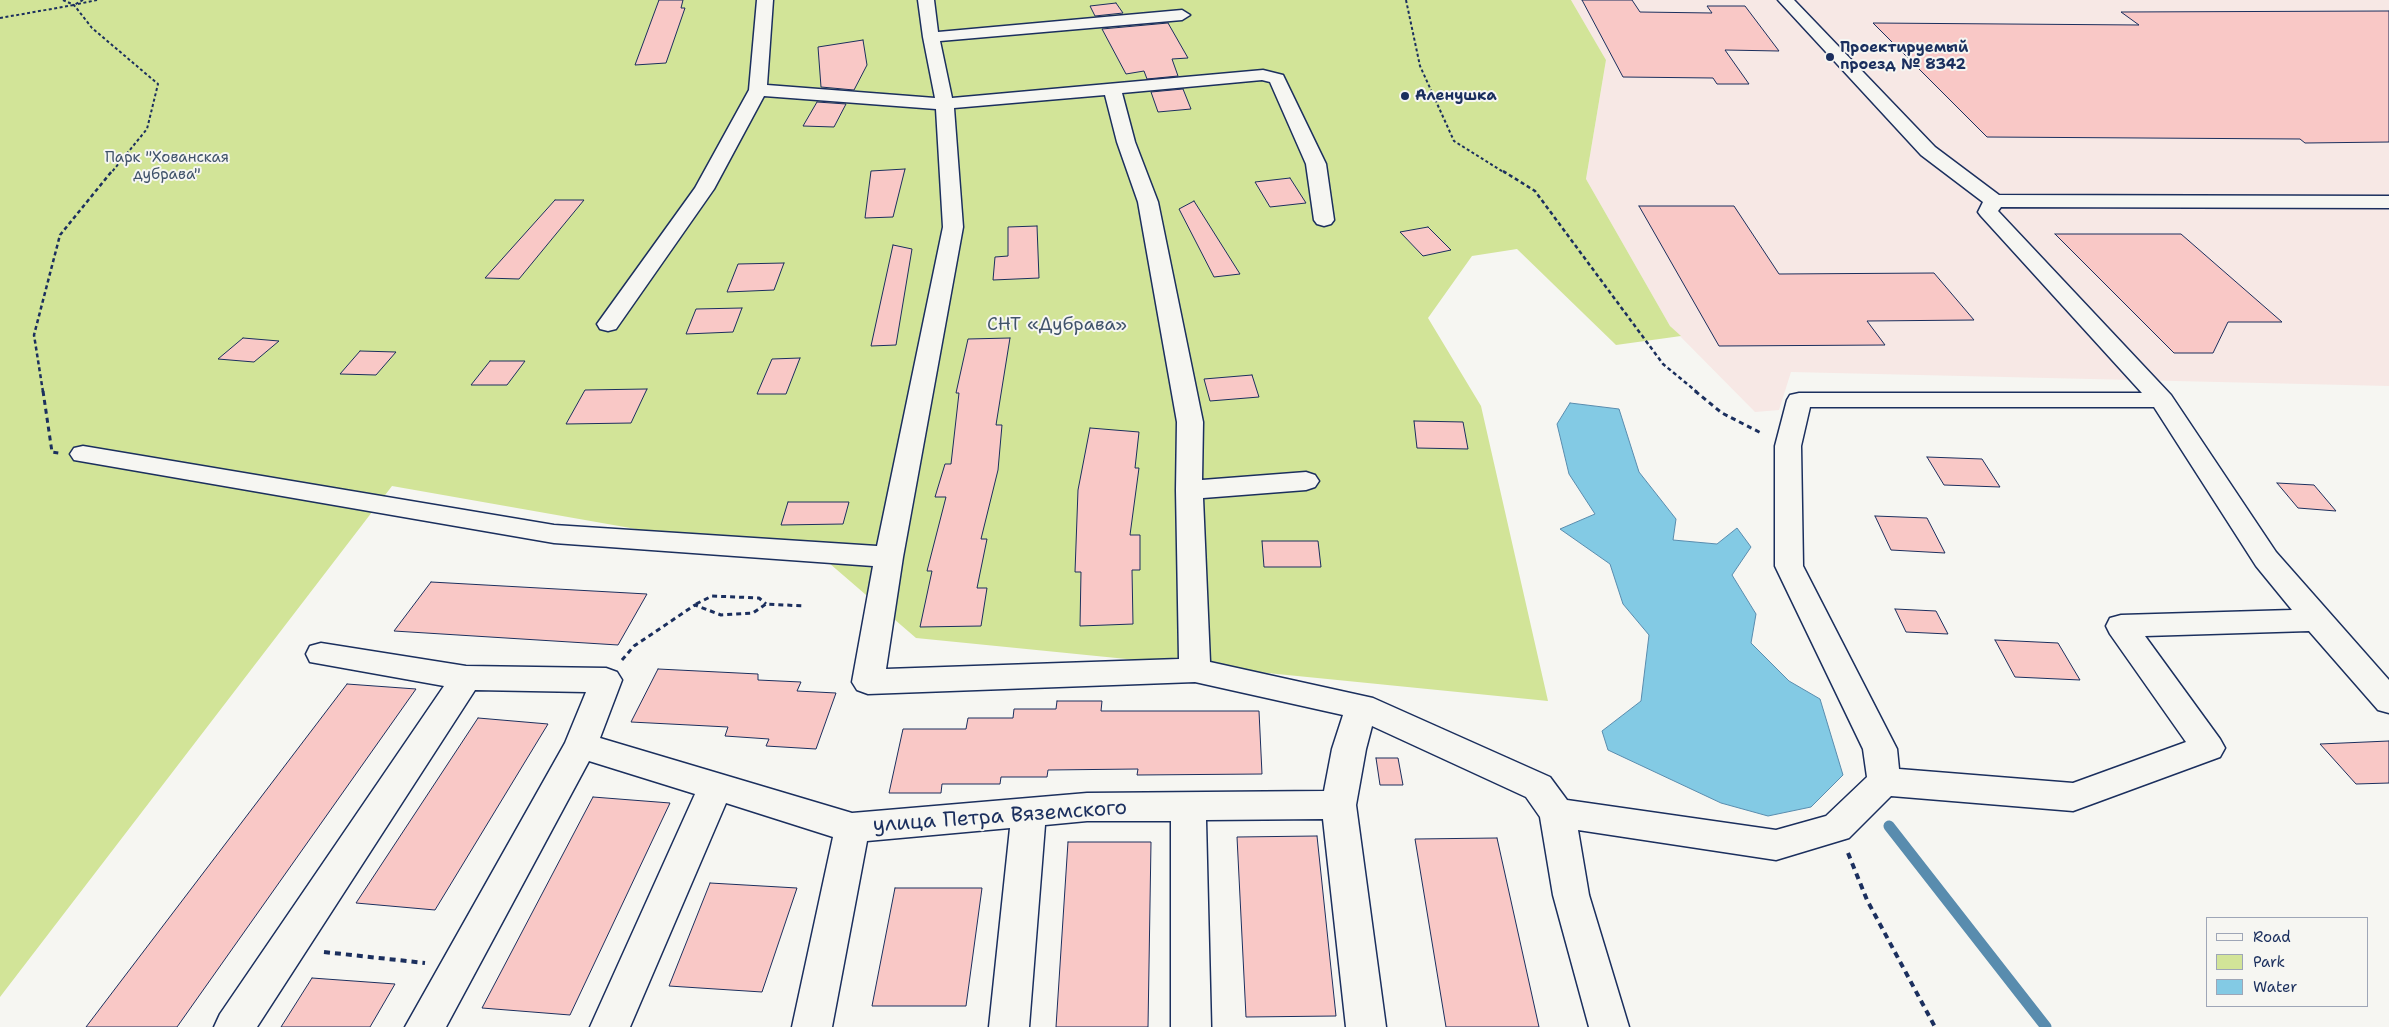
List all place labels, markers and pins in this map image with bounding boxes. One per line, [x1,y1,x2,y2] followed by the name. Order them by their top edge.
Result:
[1840,39,1968,74] place label: Проектируемый проезд № 8342
[1824,51,1836,63] marker: Проектируемый проезд № 8342
[1415,87,1497,105] place label: Аленушка
[1399,90,1411,102] marker: Аленушка

